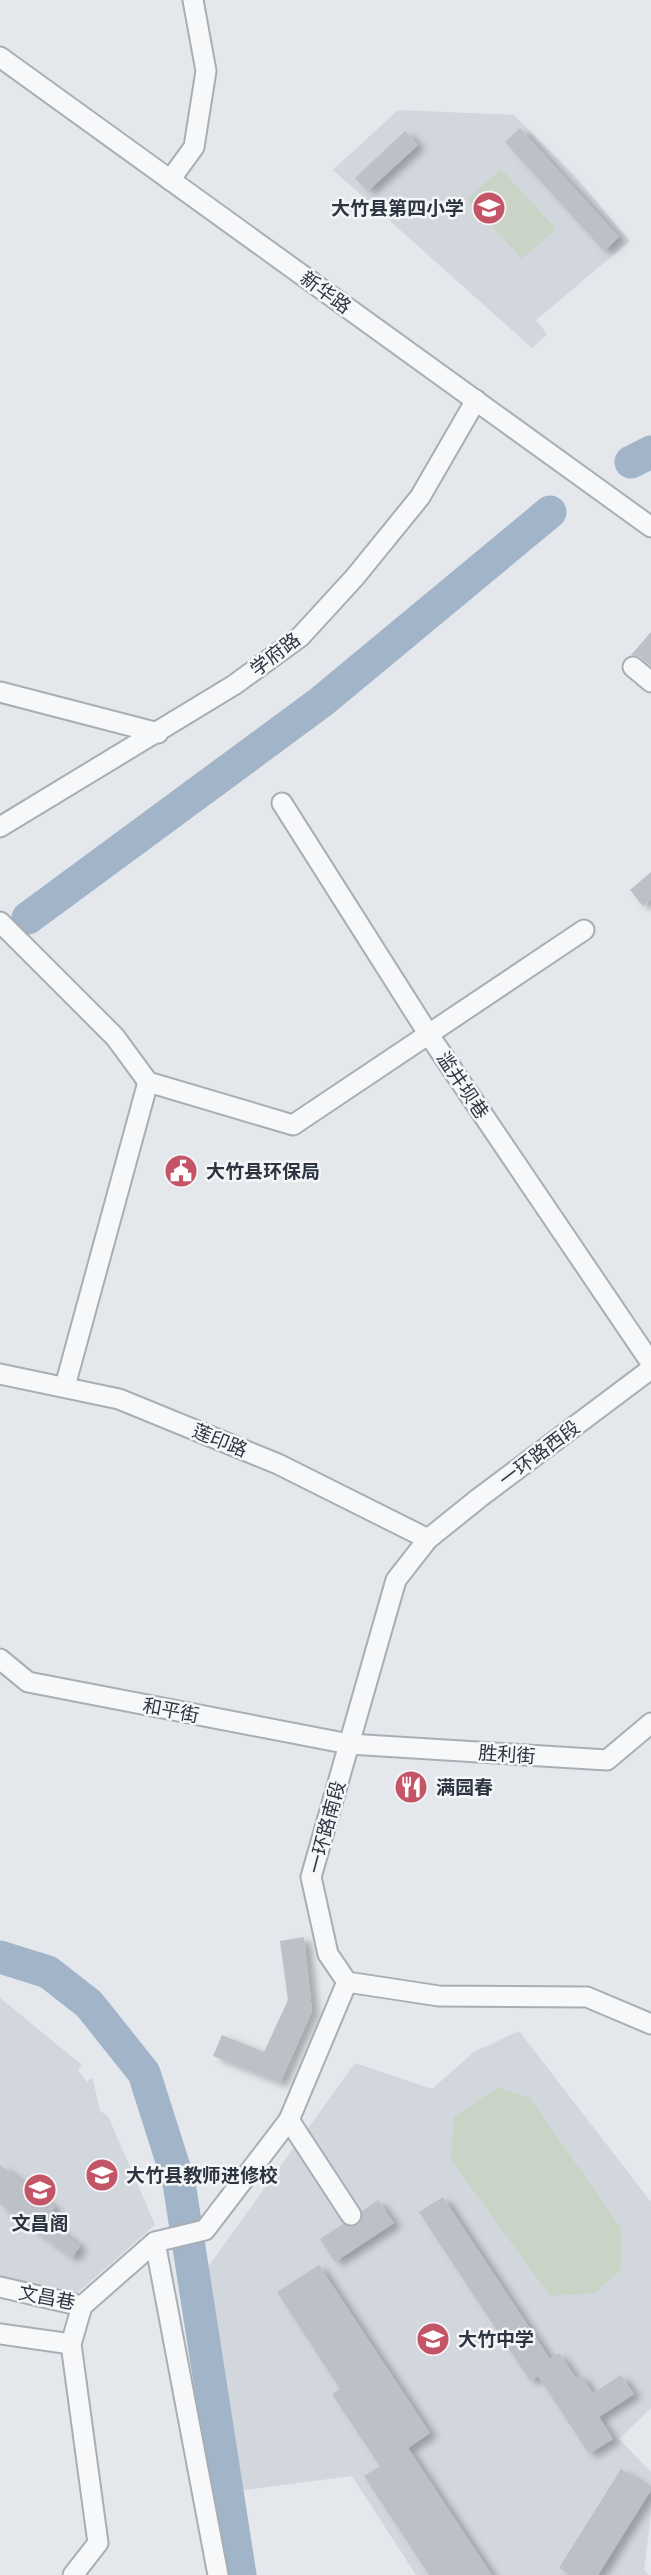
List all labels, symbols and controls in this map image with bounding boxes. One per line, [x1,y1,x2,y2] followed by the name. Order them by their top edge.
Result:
[470,189,508,227] school or university icon: 大竹县第四小学
[331,195,464,221] place label: 大竹县第四小学
[295,265,357,319] street label: 新华路
[245,626,305,682] street label: 学府路
[431,1046,495,1124] street label: 滥井坝巷
[162,1152,200,1190] public building icon: 大竹县环保局
[206,1158,320,1184] place label: 大竹县环保局
[493,1414,585,1492] street label: 一环路西段
[189,1417,251,1463] street label: 莲印路
[141,1692,201,1728] street label: 和平街
[478,1739,536,1769] street label: 胜利街
[392,1768,430,1806] restaurant icon: 满园春
[436,1774,493,1800] place label: 满园春
[301,1778,351,1876] street label: 一环路南段
[83,2156,121,2194] school or university icon: 大竹县教师进修校
[126,2162,278,2188] place label: 大竹县教师进修校
[21,2171,59,2209] school or university icon: 文昌阁
[11,2210,69,2236] place label: 文昌阁
[17,2279,77,2315] street label: 文昌巷
[414,2320,452,2358] school or university icon: 大竹中学
[458,2326,534,2352] place label: 大竹中学

